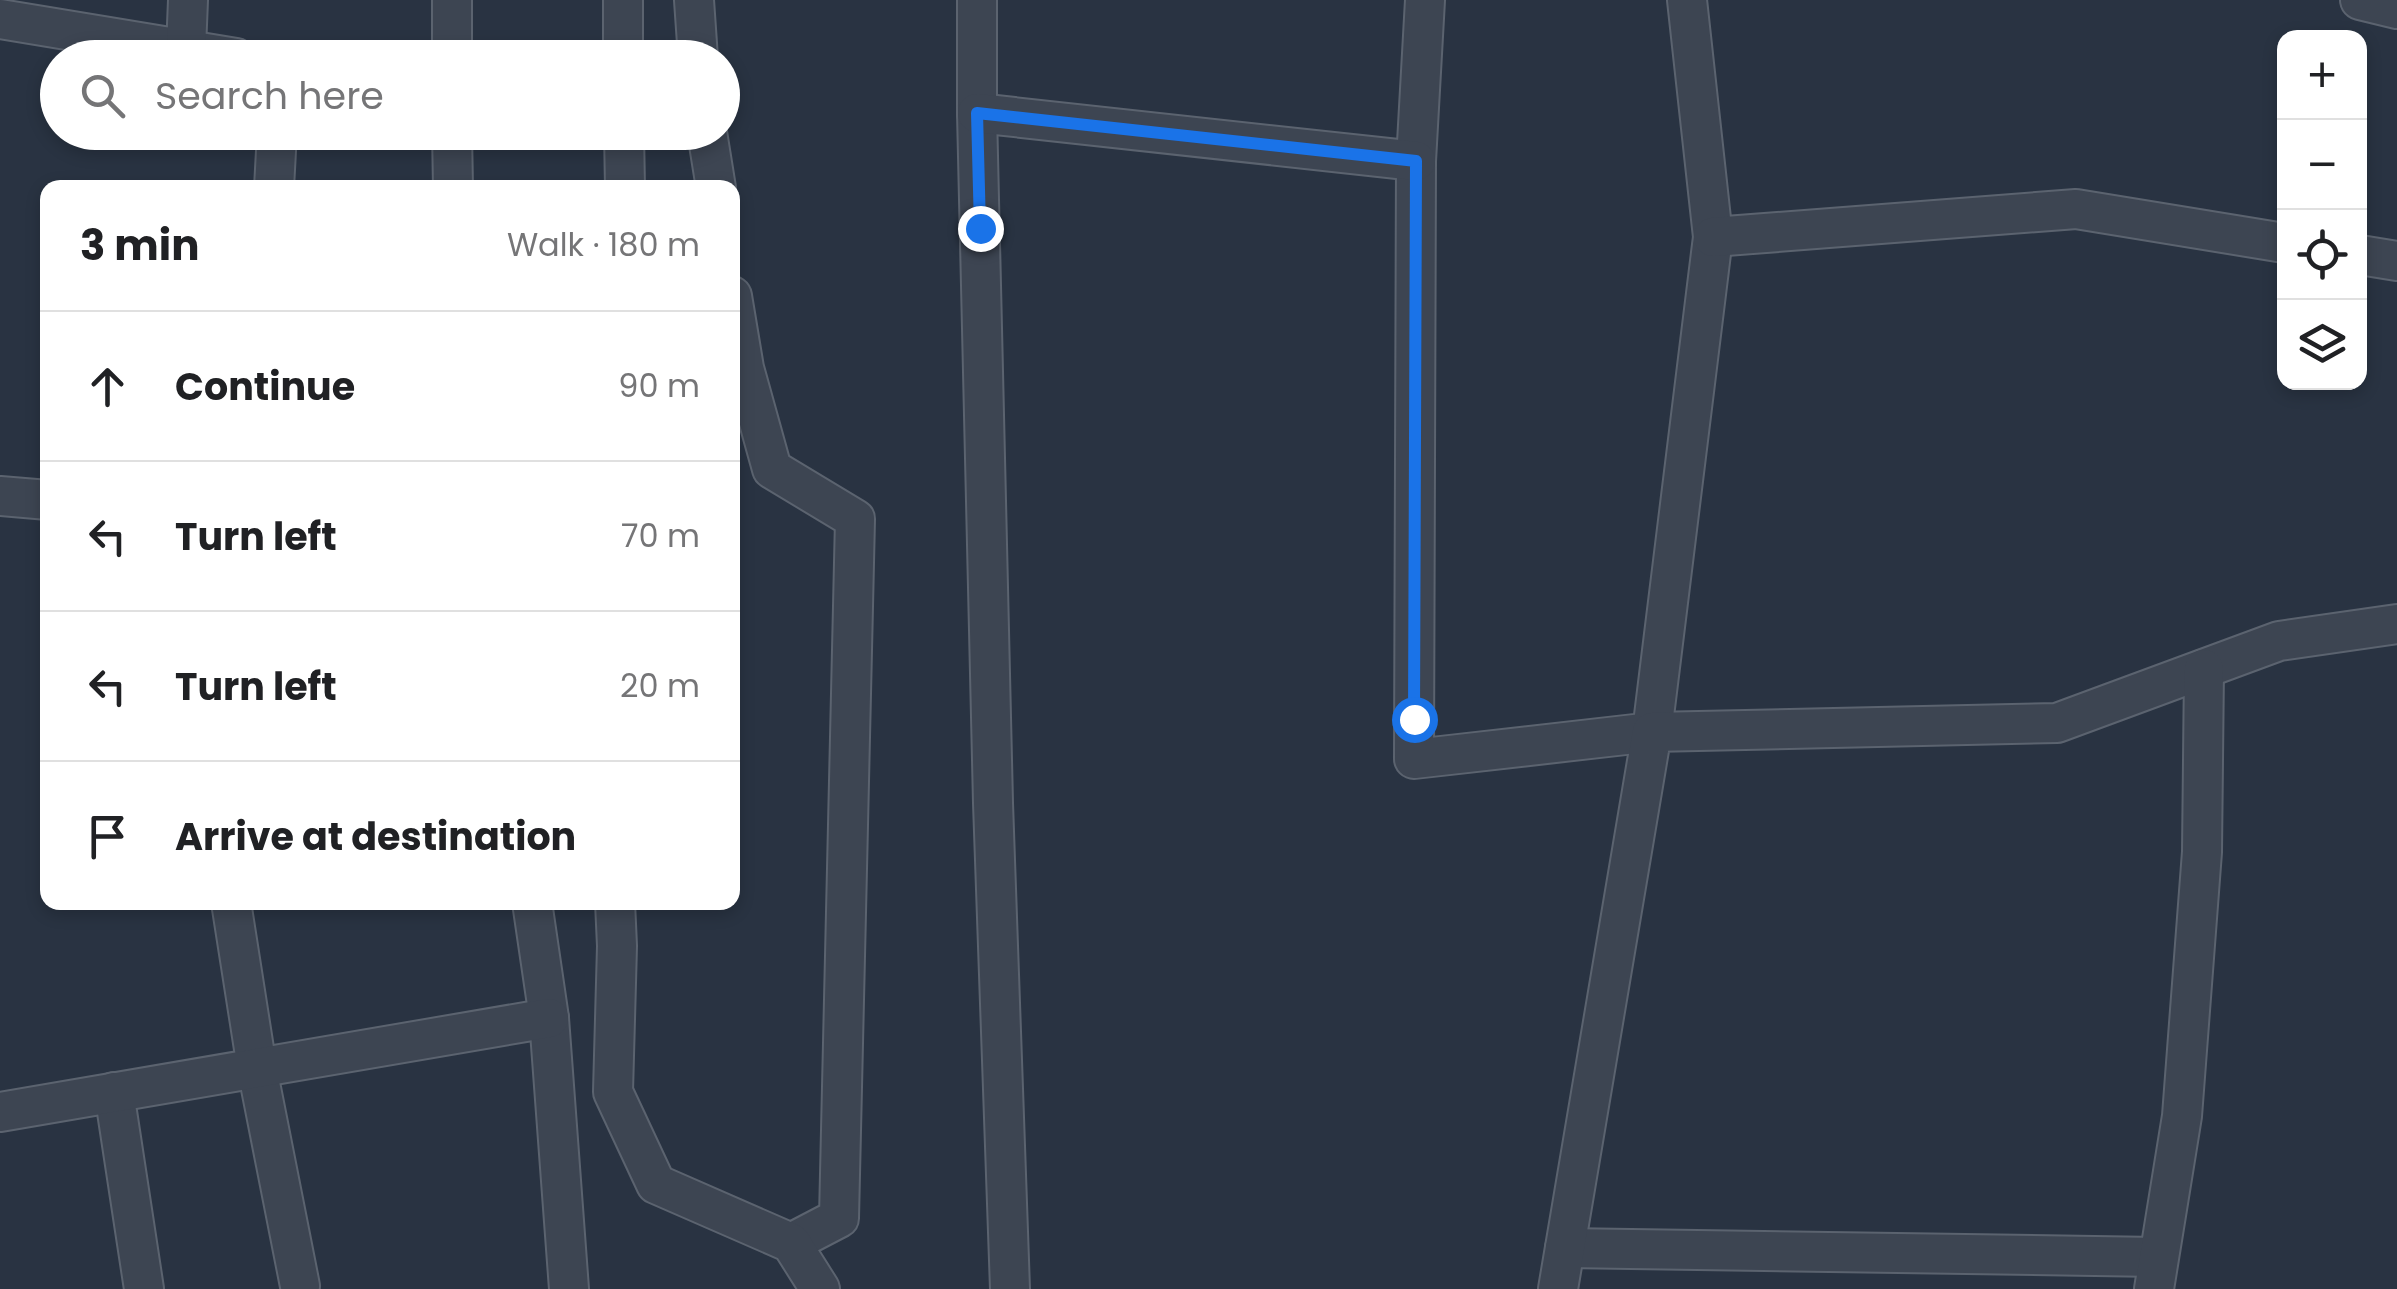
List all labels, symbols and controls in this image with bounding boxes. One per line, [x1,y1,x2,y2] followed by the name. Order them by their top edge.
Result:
[2277,30,2367,390] map controls
[2277,30,2367,120] button: +
[40,40,740,150] search box
[75,68,130,123] icon: search
[155,69,384,122] text: Search here
[2277,120,2367,210] button: −
[958,206,1004,252] route end
[2277,210,2367,300] button: locate
[80,216,200,275] text: 3 min
[507,222,700,267] text: Walk · 180 m
[2277,300,2367,390] button: layers
[80,359,135,414] icon: ahead
[175,360,355,413] text: Continue
[618,363,700,408] text: 90 m
[80,509,135,564] icon: left
[175,510,337,563] text: Turn left
[621,513,700,558] text: 70 m
[80,659,135,714] icon: left
[175,660,337,713] text: Turn left
[620,663,700,708] text: 20 m
[1392,697,1438,743] route start
[80,809,135,864] icon: arrive
[175,810,576,863] text: Arrive at destination

